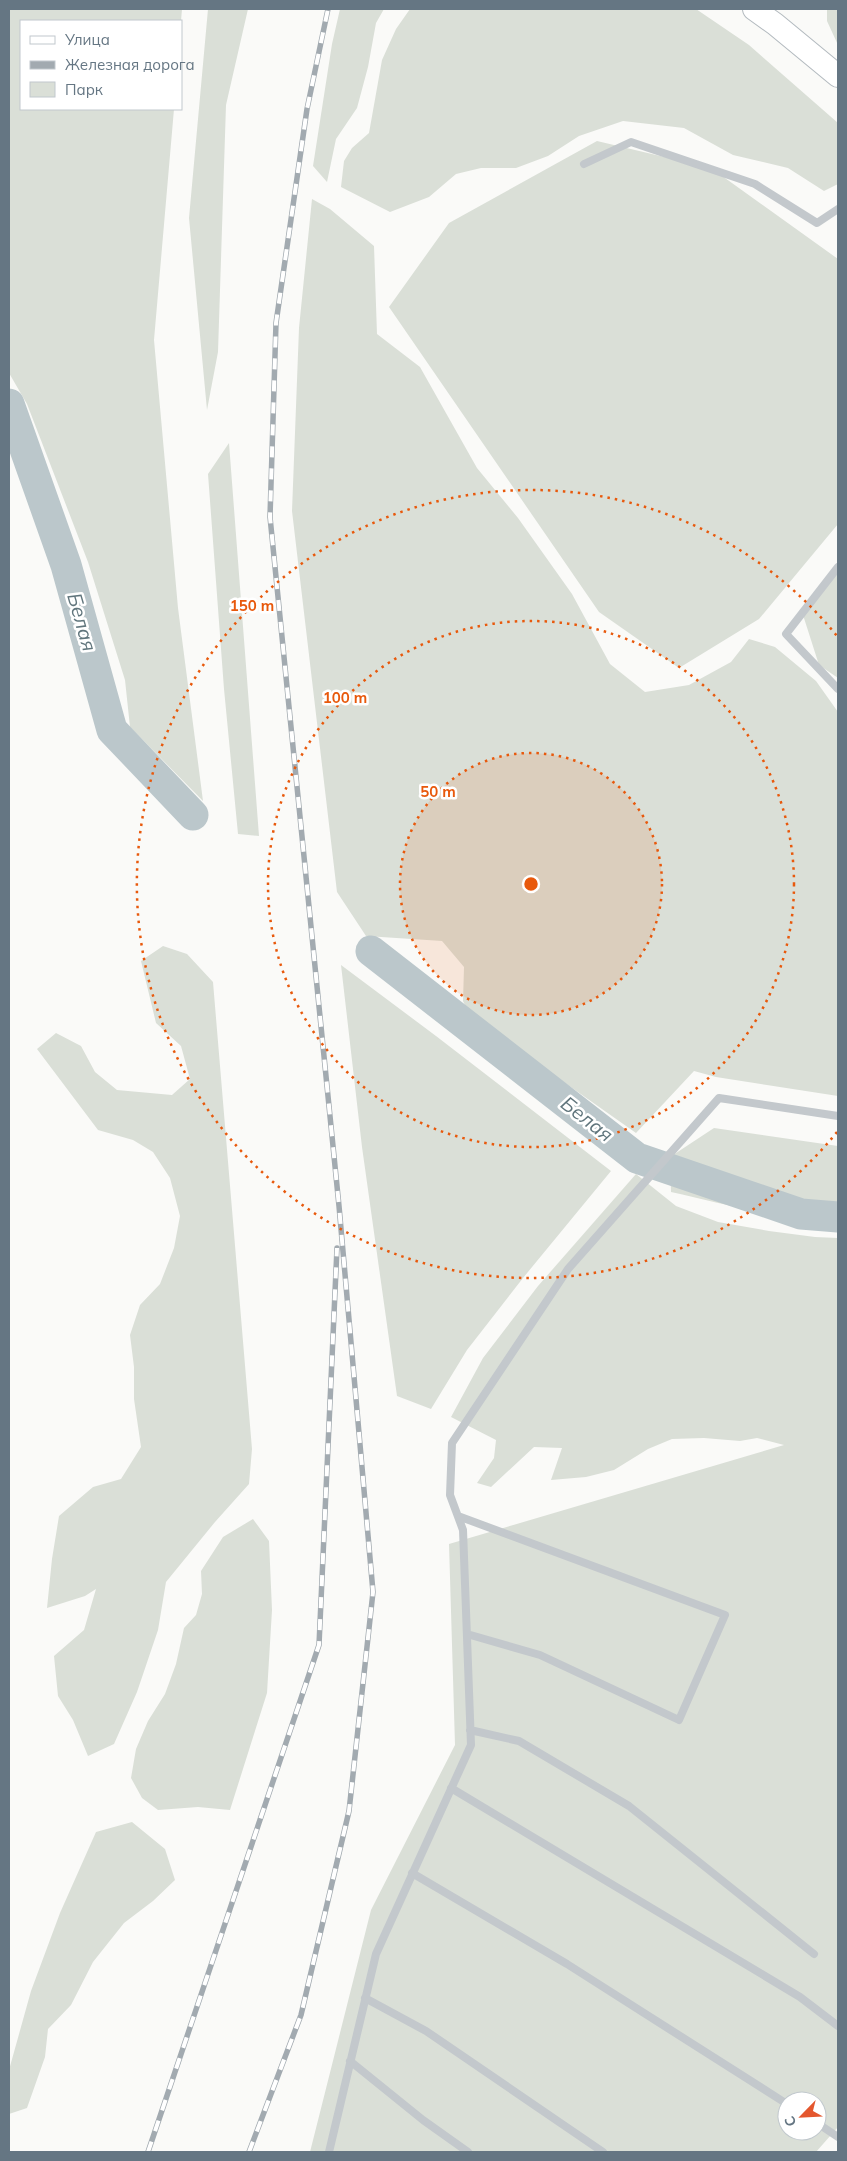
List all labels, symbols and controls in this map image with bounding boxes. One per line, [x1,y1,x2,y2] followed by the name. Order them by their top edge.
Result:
[20,20,182,110] legend
[64,30,110,49] text: Улица
[65,55,195,74] text: Железная дорога
[65,80,104,99] text: Парк
[62,590,103,654] water label: Белая
[230,596,274,615] text: 150 m
[323,688,367,707] text: 100 m
[420,782,456,801] text: 50 m
[522,875,540,893] centre of rings
[556,1090,618,1147] water label: Белая
[777,2091,827,2141] north arrow
[780,2113,800,2129] text: С

